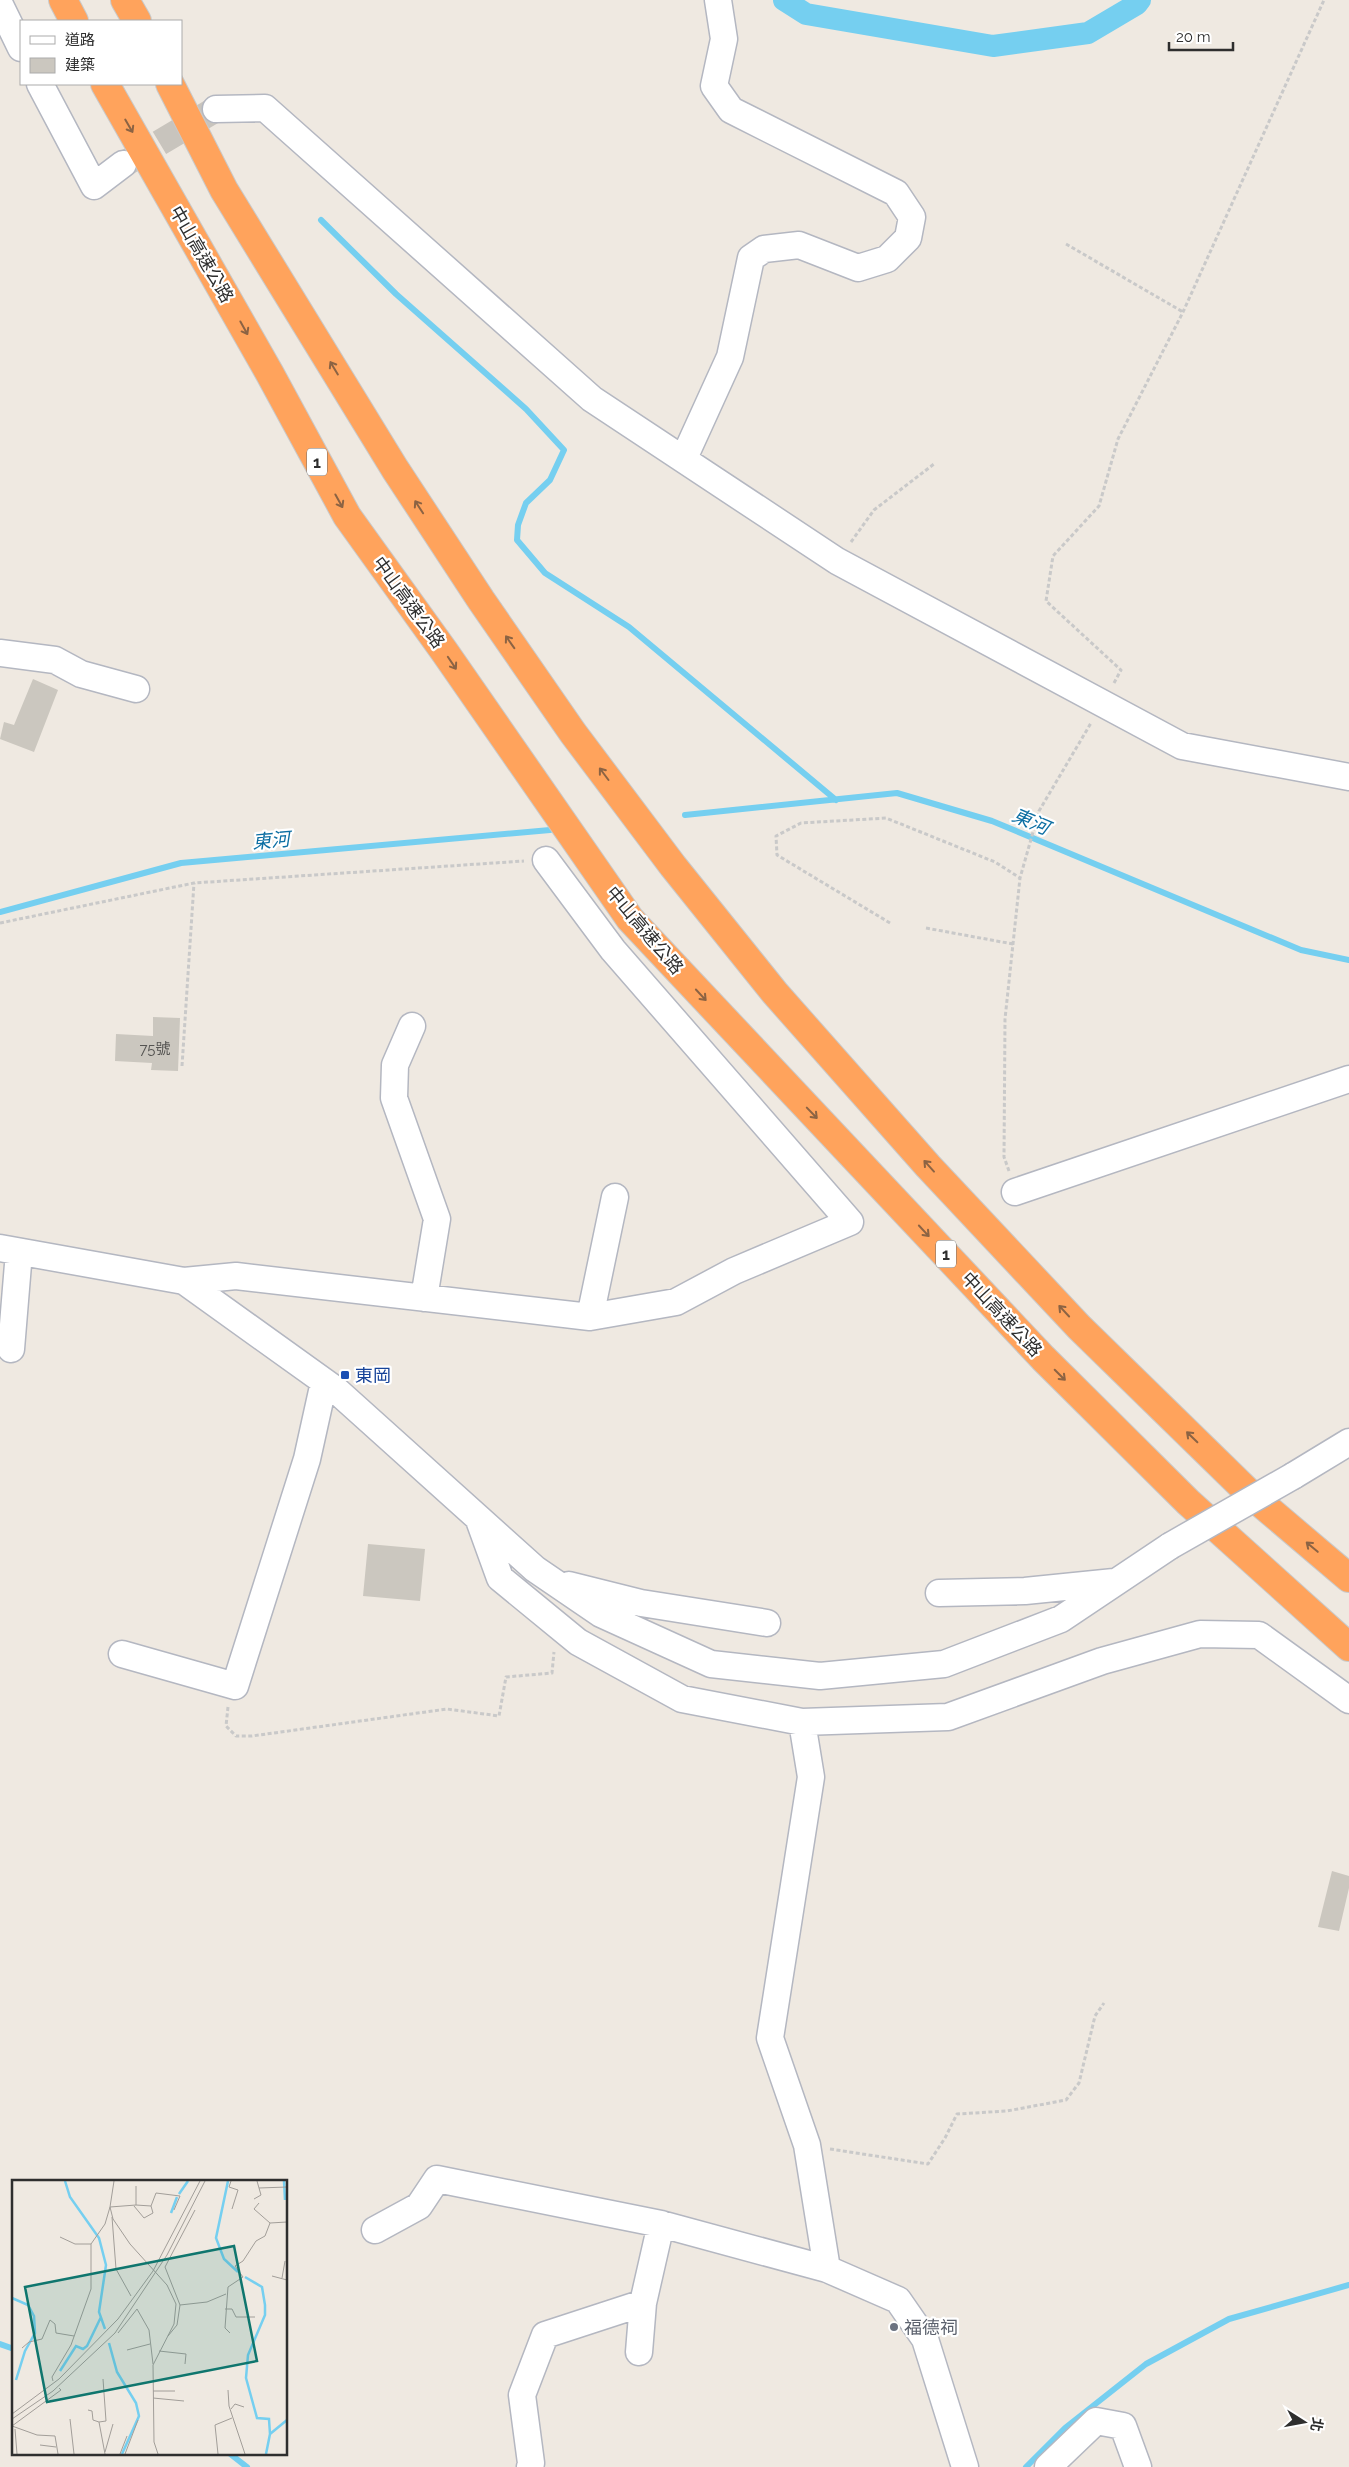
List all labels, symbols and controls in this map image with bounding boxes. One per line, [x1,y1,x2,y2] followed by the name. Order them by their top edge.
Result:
[20,20,182,85] legend
[1169,20,1233,52] scale bar
[1176,28,1211,46] text: 20 m
[65,31,95,49] text: 道路
[65,56,95,74] text: 建築
[124,119,134,133] one-way arrow
[166,202,238,306] street label: 中山高速公路
[239,321,249,336] one-way arrow
[328,362,338,376] one-way arrow
[307,448,327,476] road number: 1
[334,494,344,509] one-way arrow
[414,500,424,514] one-way arrow
[369,552,449,652] street label: 中山高速公路
[505,635,515,649] one-way arrow
[447,656,457,670] one-way arrow
[599,767,609,781] one-way arrow
[1009,803,1056,840] water label: 東河
[251,827,295,853] water label: 東河
[602,882,688,978] street label: 中山高速公路
[695,989,707,1001] one-way arrow
[140,1040,170,1058] house number: 75號
[806,1107,818,1120] one-way arrow
[923,1160,935,1173] one-way arrow
[918,1225,930,1238] one-way arrow
[936,1240,956,1268] road number: 1
[957,1267,1047,1361] street label: 中山高速公路
[1058,1304,1070,1317] one-way arrow
[355,1365,391,1386] place label: 東岡
[1054,1368,1066,1381] one-way arrow
[339,1369,351,1381] marker: 東岡
[1186,1431,1198,1443] one-way arrow
[1305,1541,1318,1552] one-way arrow
[12,2180,288,2454] inset map
[904,2317,958,2338] place label: 福德祠
[888,2321,900,2333] marker: 福德祠
[1279,2397,1329,2447] north arrow
[1308,2416,1326,2433] text: 北

